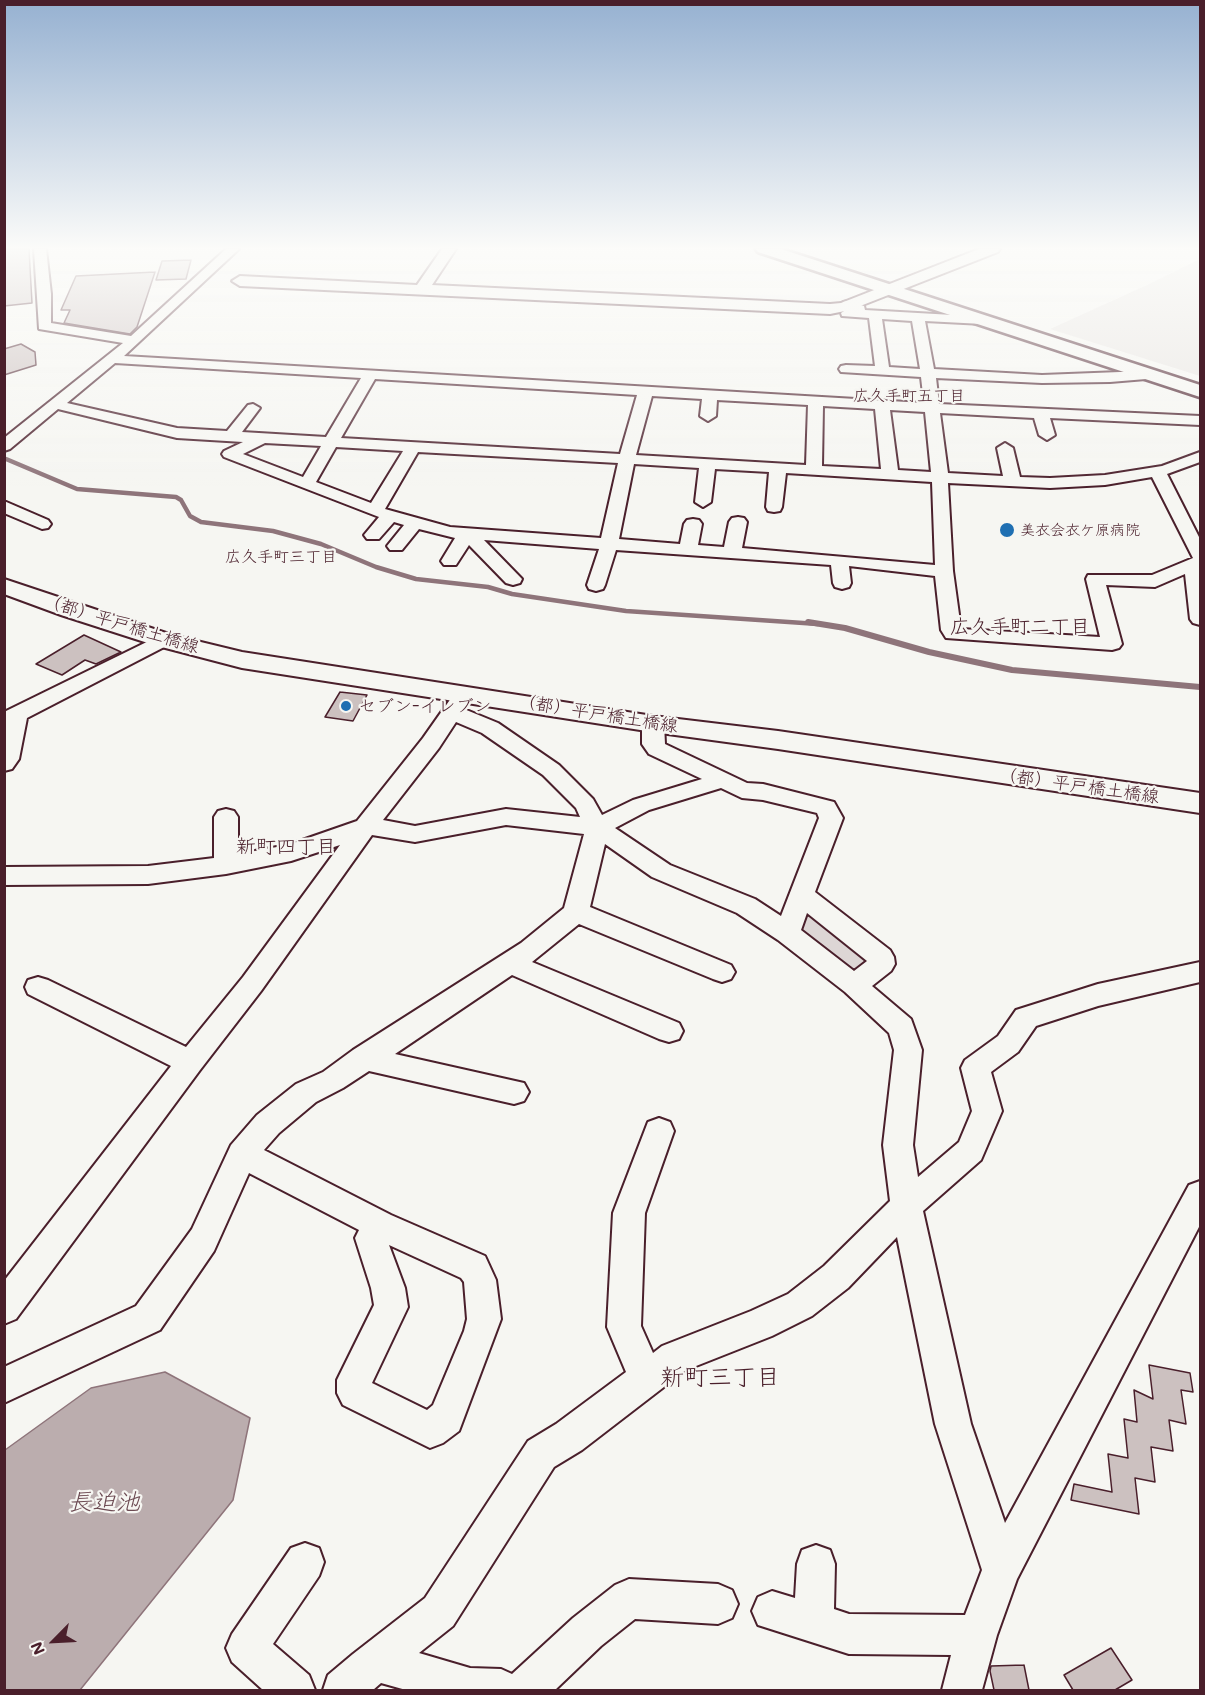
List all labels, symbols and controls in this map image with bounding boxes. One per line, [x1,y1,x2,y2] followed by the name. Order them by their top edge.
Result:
[853,386,965,406] district label: 広久手町五丁目
[998,521,1016,539] marker: 美衣会衣ケ原病院
[1020,521,1140,539] place label: 美衣会衣ケ原病院
[225,547,337,567] district label: 広久手町三丁目
[40,590,202,658] street label: （都）平戸橋土橋線
[950,615,1090,639] district label: 広久手町二丁目
[516,691,680,737] street label: （都）平戸橋土橋線
[358,695,492,717] place label: セブン-イレブン
[339,699,353,713] marker: セブン-イレブン
[997,764,1161,808] street label: （都）平戸橋土橋線
[236,835,336,859] district label: 新町四丁目
[660,1364,780,1392] district label: 新町三丁目
[68,1489,140,1517] water label: 長迫池
[24,1611,84,1671] north arrow
[25,1639,49,1658] text: N

